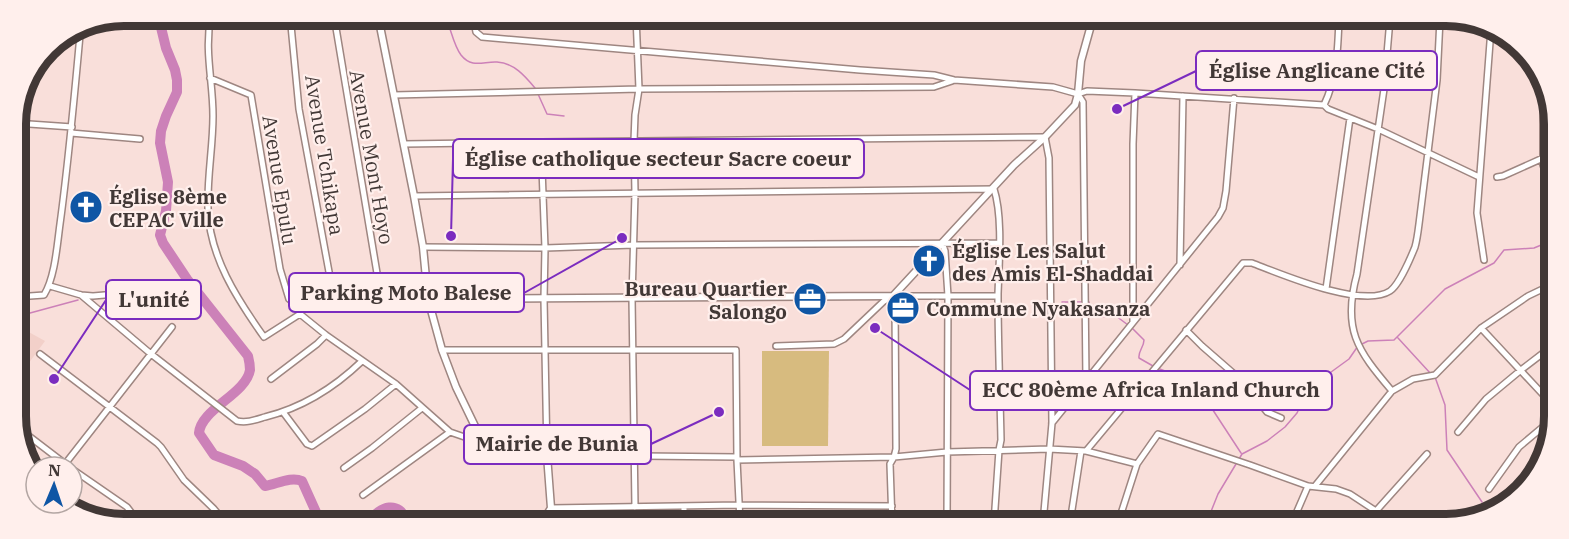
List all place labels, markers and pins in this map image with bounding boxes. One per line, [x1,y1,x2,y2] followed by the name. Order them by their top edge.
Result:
[1196,51,1437,90] callout: Église Anglicane Cité
[453,139,864,178] callout: Église catholique secteur Sacre coeur
[109,183,227,233] place label: Église 8ème CEPAC Ville
[68,189,104,225] church icon: Église 8ème CEPAC Ville
[952,237,1154,287] place label: Église Les Salut des Amis El-Shaddai
[911,243,947,279] church icon: Église Les Salut des Amis El-Shaddai
[289,273,524,312] callout: Parking Moto Balese
[625,275,787,325] place label: Bureau Quartier Salongo
[106,280,201,319] callout: L'unité
[792,281,828,317] office icon: Bureau Quartier Salongo
[885,290,921,326] office icon: Commune Nyakasanza
[926,295,1150,322] place label: Commune Nyakasanza
[970,371,1332,410] callout: ECC 80ème Africa Inland Church
[464,425,651,464] callout: Mairie de Bunia

